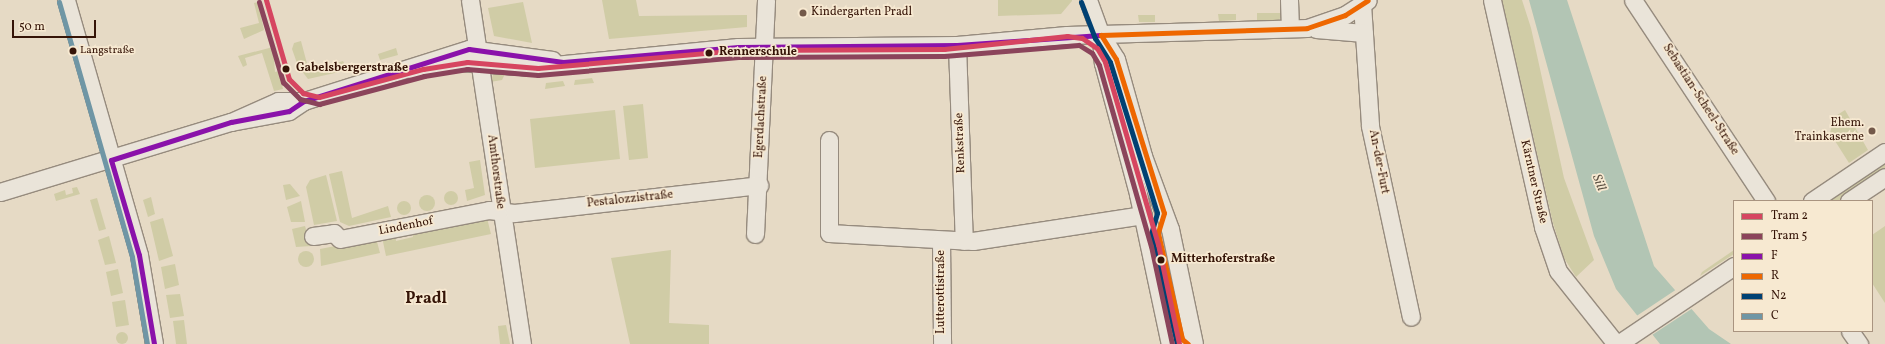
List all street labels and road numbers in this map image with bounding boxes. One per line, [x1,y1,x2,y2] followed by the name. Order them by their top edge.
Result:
[1659,42,1741,158] street label: Sebastian-Scheel-Straße
[753,76,771,158] street label: Egerdachstraße
[953,112,969,174] street label: Renkstraße
[1365,129,1391,195] street label: An-der-Furt
[483,134,507,210] street label: Amthorstraße
[1516,139,1550,225] street label: Kärntner Straße
[586,188,674,212] street label: Pestalozzistraße
[378,215,434,239] street label: Lindenhof
[935,250,949,334] street label: Lutterottistraße

